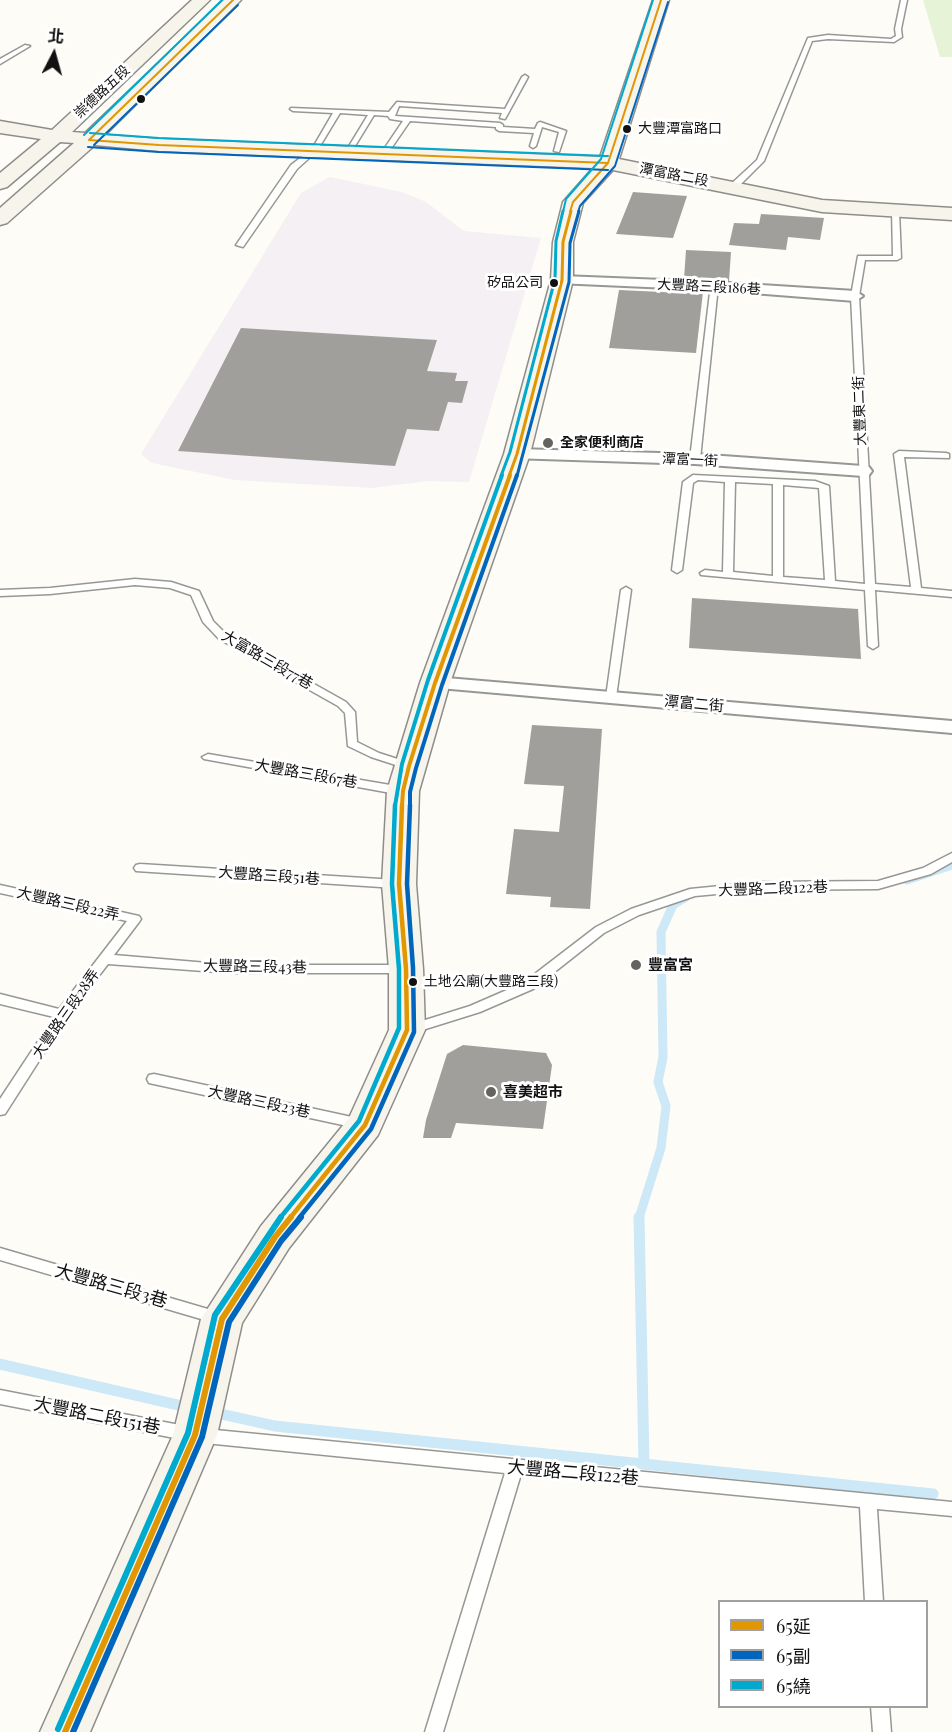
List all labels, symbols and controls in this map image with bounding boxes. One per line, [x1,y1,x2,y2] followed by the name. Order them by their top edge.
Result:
[24,24,84,84] north arrow
[47,24,65,47] text: 北
[71,62,133,122] street label: 崇德路五段
[135,93,147,105] unlabelled marker
[638,121,722,137] place label: 大豐潭富路口
[621,123,633,135] marker: 大豐潭富路口
[638,160,710,190] street label: 潭富路二段
[487,275,543,291] place label: 矽品公司
[657,276,761,298] street label: 大豐路三段186巷
[548,277,560,289] marker: 矽品公司
[850,376,870,446] street label: 大豐東二街
[560,435,644,451] place label: 全家便利商店
[541,436,555,450] marker: 全家便利商店
[662,450,718,470] street label: 潭富一街
[218,627,316,693] street label: 大富路三段77巷
[663,692,725,716] street label: 潭富二街
[253,756,359,792] street label: 大豐路三段67巷
[218,863,320,889] street label: 大豐路三段51巷
[718,878,828,900] street label: 大豐路二段122巷
[15,883,121,925] street label: 大豐路三段22弄
[648,956,693,974] place label: 豐富宮
[203,957,307,977] street label: 大豐路三段43巷
[629,958,643,972] marker: 豐富宮
[29,966,103,1062] street label: 大豐路三段28弄
[424,974,558,990] place label: 土地公廟(大豐路三段)
[407,976,419,988] marker: 土地公廟(大豐路三段)
[206,1082,312,1122] street label: 大豐路三段23巷
[503,1083,563,1101] place label: 喜美超市
[484,1085,498,1099] marker: 喜美超市
[52,1260,170,1312] street label: 大豐路三段3巷
[32,1393,162,1439] street label: 大豐路二段151巷
[506,1456,640,1490] street label: 大豐路二段122巷
[718,1600,928,1708] legend
[776,1614,811,1638] text: 65延
[776,1644,811,1668] text: 65副
[776,1674,811,1698] text: 65繞

